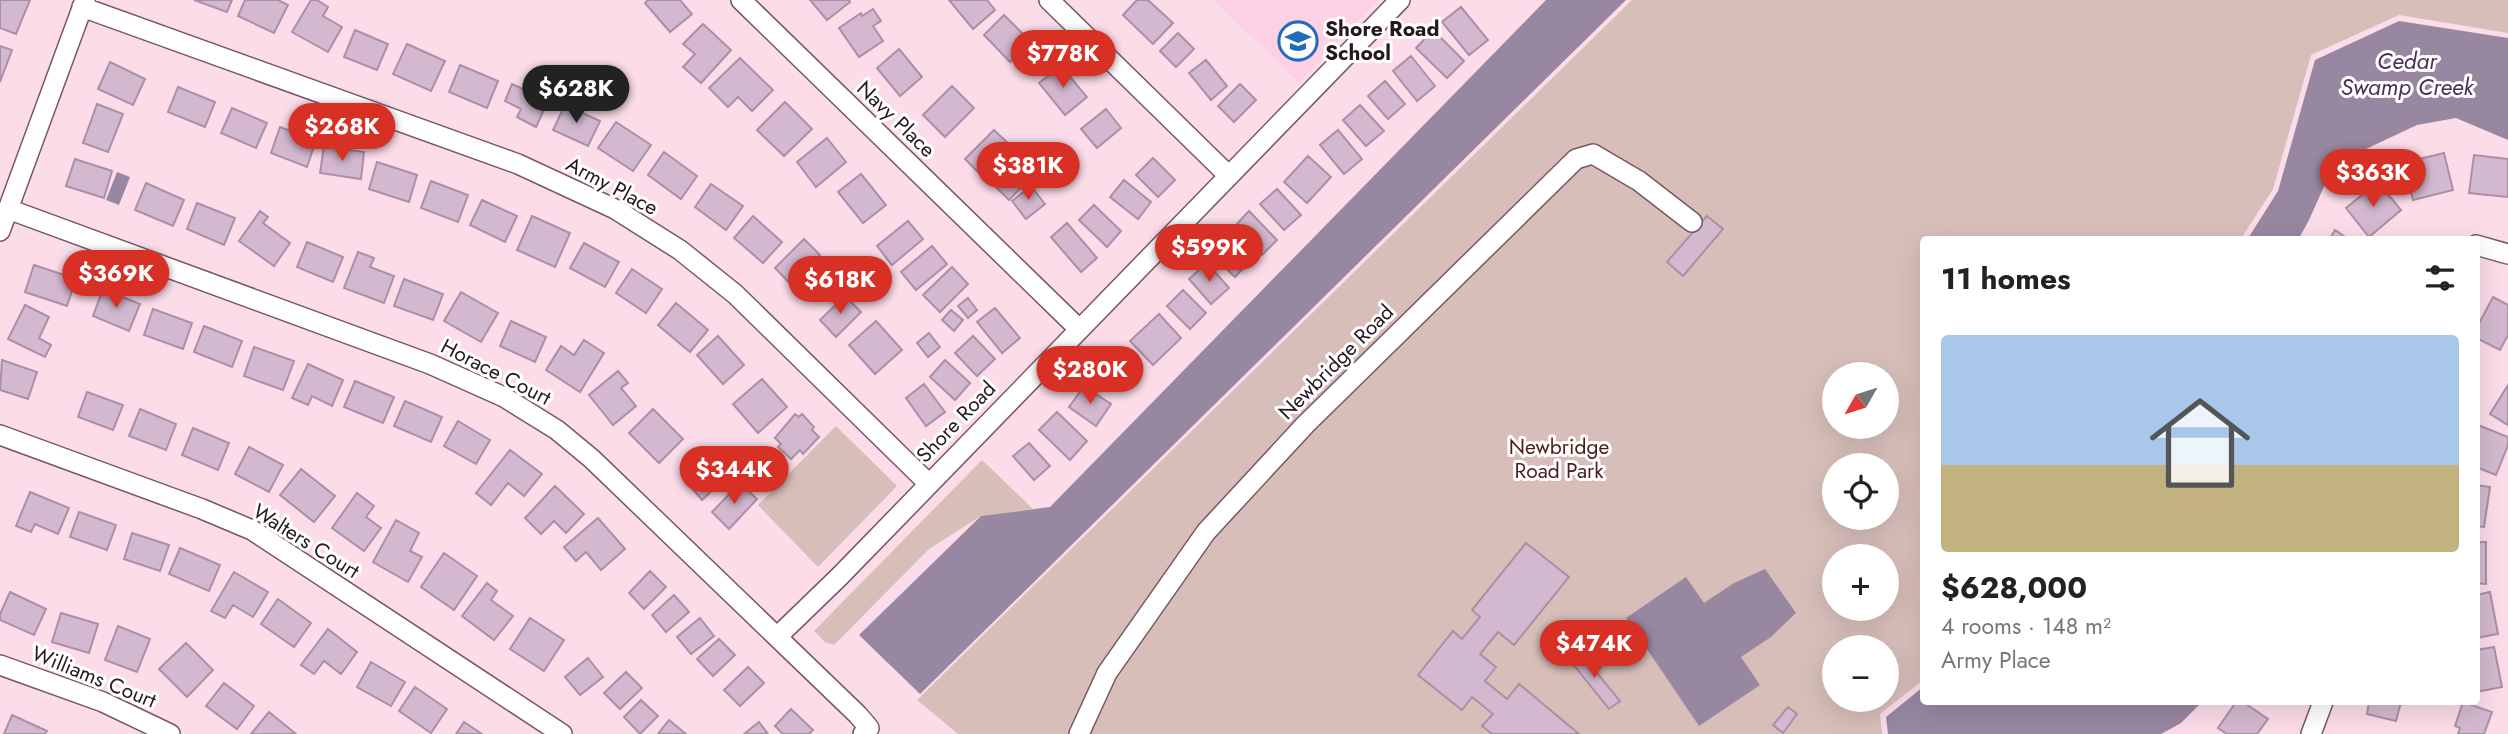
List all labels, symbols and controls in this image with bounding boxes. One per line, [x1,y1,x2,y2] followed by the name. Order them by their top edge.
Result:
[1325,14,1439,68] place label: Shore Road School
[1277,20,1319,62] school or university icon: Shore Road School
[1014,31,1112,90] pin: $778K
[1027,36,1099,70] text: $778K
[2341,44,2474,104] water label: Cedar Swamp Creek
[527,66,625,125] pin: $628K
[538,71,614,105] text: $628K
[850,74,942,164] street label: Navy Place
[293,104,391,163] pin: $268K
[304,109,380,143] text: $268K
[979,142,1077,202] pin: $381K
[993,148,1063,182] text: $381K
[561,149,663,223] street label: Army Place
[2324,150,2422,209] pin: $363K
[2336,155,2410,189] text: $363K
[1160,224,1258,284] pin: $599K
[1171,230,1247,264] text: $599K
[67,250,165,310] pin: $369K
[78,256,154,290] text: $369K
[791,256,889,316] pin: $618K
[1941,257,2071,300] text: 11 homes
[2421,259,2459,297] icon: filters
[804,262,876,296] text: $618K
[1272,298,1400,426] street label: Newbridge Road
[436,331,556,413] street label: Horace Court
[1041,346,1139,406] pin: $280K
[1052,352,1128,386] text: $280K
[1822,362,1899,439] north arrow
[1822,362,1899,712] map controls
[909,374,1003,470] street label: Shore Road
[2137,380,2263,506] icon: home
[1509,432,1609,486] park label: Newbridge Road Park
[685,447,783,506] pin: $344K
[696,452,772,486] text: $344K
[1822,453,1899,530] button: locate
[247,496,365,586] street label: Walters Court
[1822,544,1899,621] button: +
[1941,566,2087,609] text: $628,000
[1941,609,2111,643] text: 4 rooms · 148 m²
[1545,620,1643,680] pin: $474K
[1556,626,1632,660] text: $474K
[1822,635,1899,712] button: −
[27,638,161,716] street label: Williams Court
[1941,643,2051,677] text: Army Place

